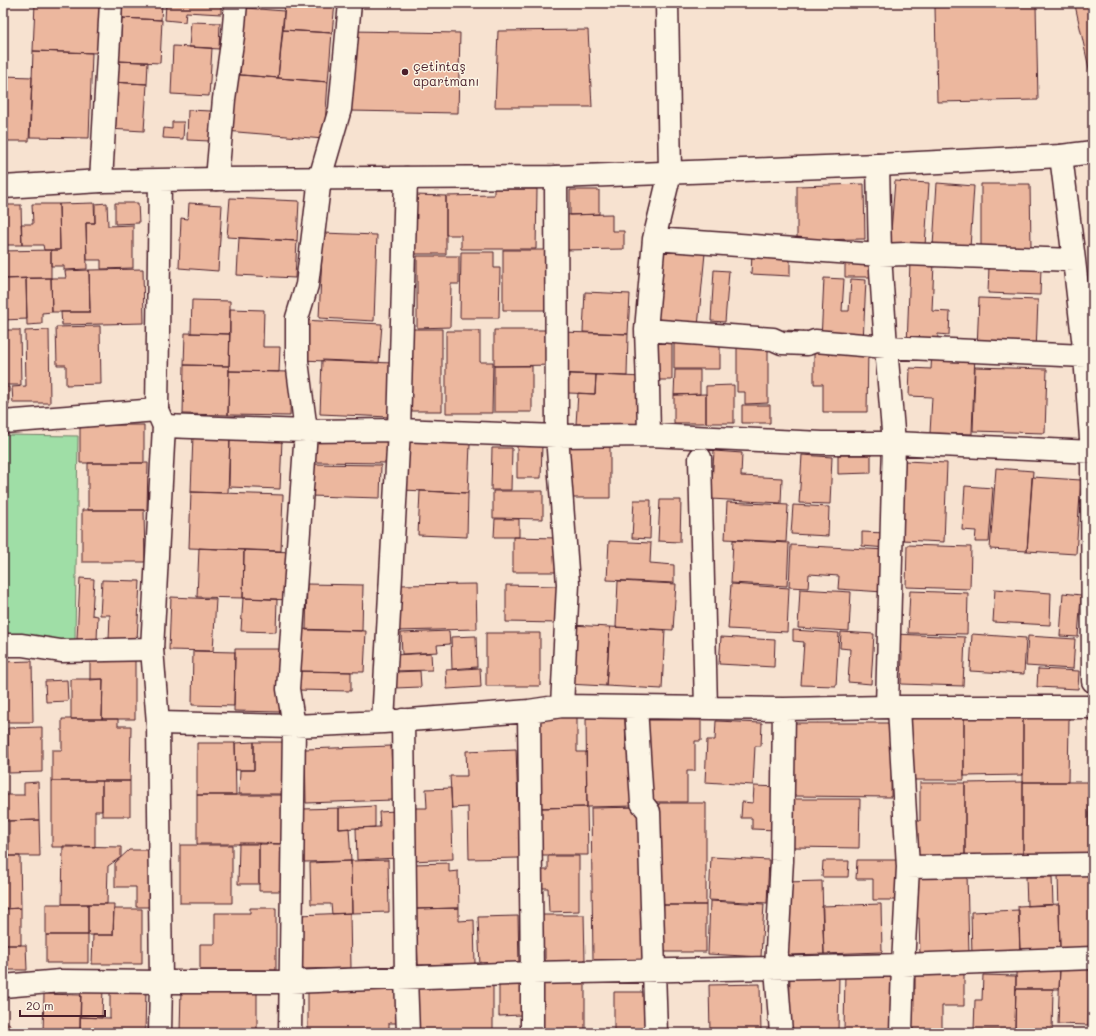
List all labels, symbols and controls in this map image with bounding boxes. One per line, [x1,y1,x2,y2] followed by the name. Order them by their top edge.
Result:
[413,57,479,89] place label: çetintaş apartmanı
[400,67,410,77] marker: çetintaş apartmanı
[20,992,105,1018] scale bar
[26,997,54,1013] text: 20 m

